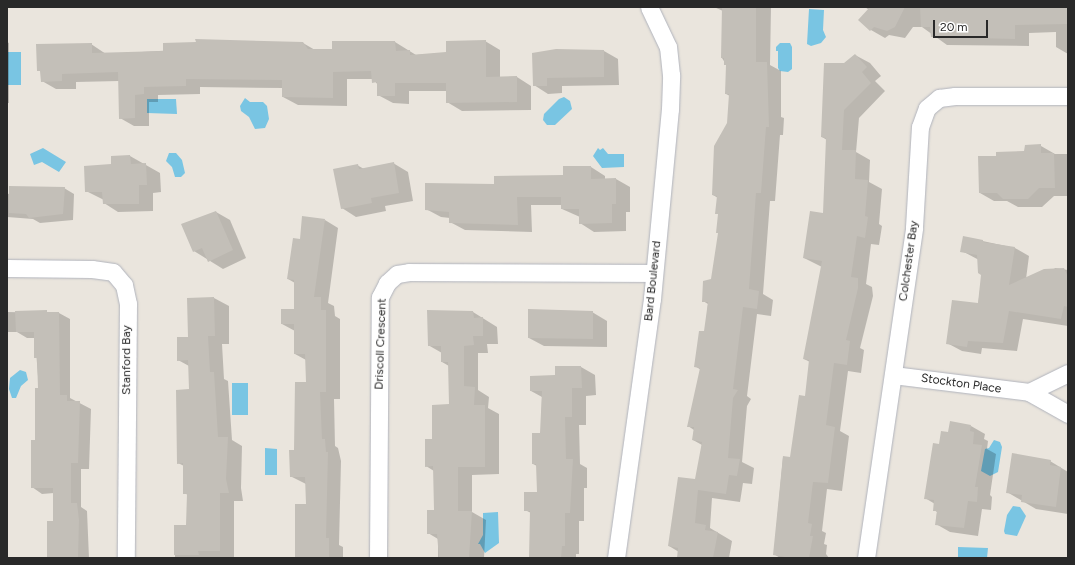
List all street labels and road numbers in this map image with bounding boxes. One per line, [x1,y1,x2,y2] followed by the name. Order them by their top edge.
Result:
[896,220,922,302] street label: Colchester Bay
[642,240,664,322] street label: Bard Boulevard
[372,298,390,390] street label: Driscoll Crescent
[120,325,134,395] street label: Stanford Bay
[920,371,1002,397] street label: Stockton Place

